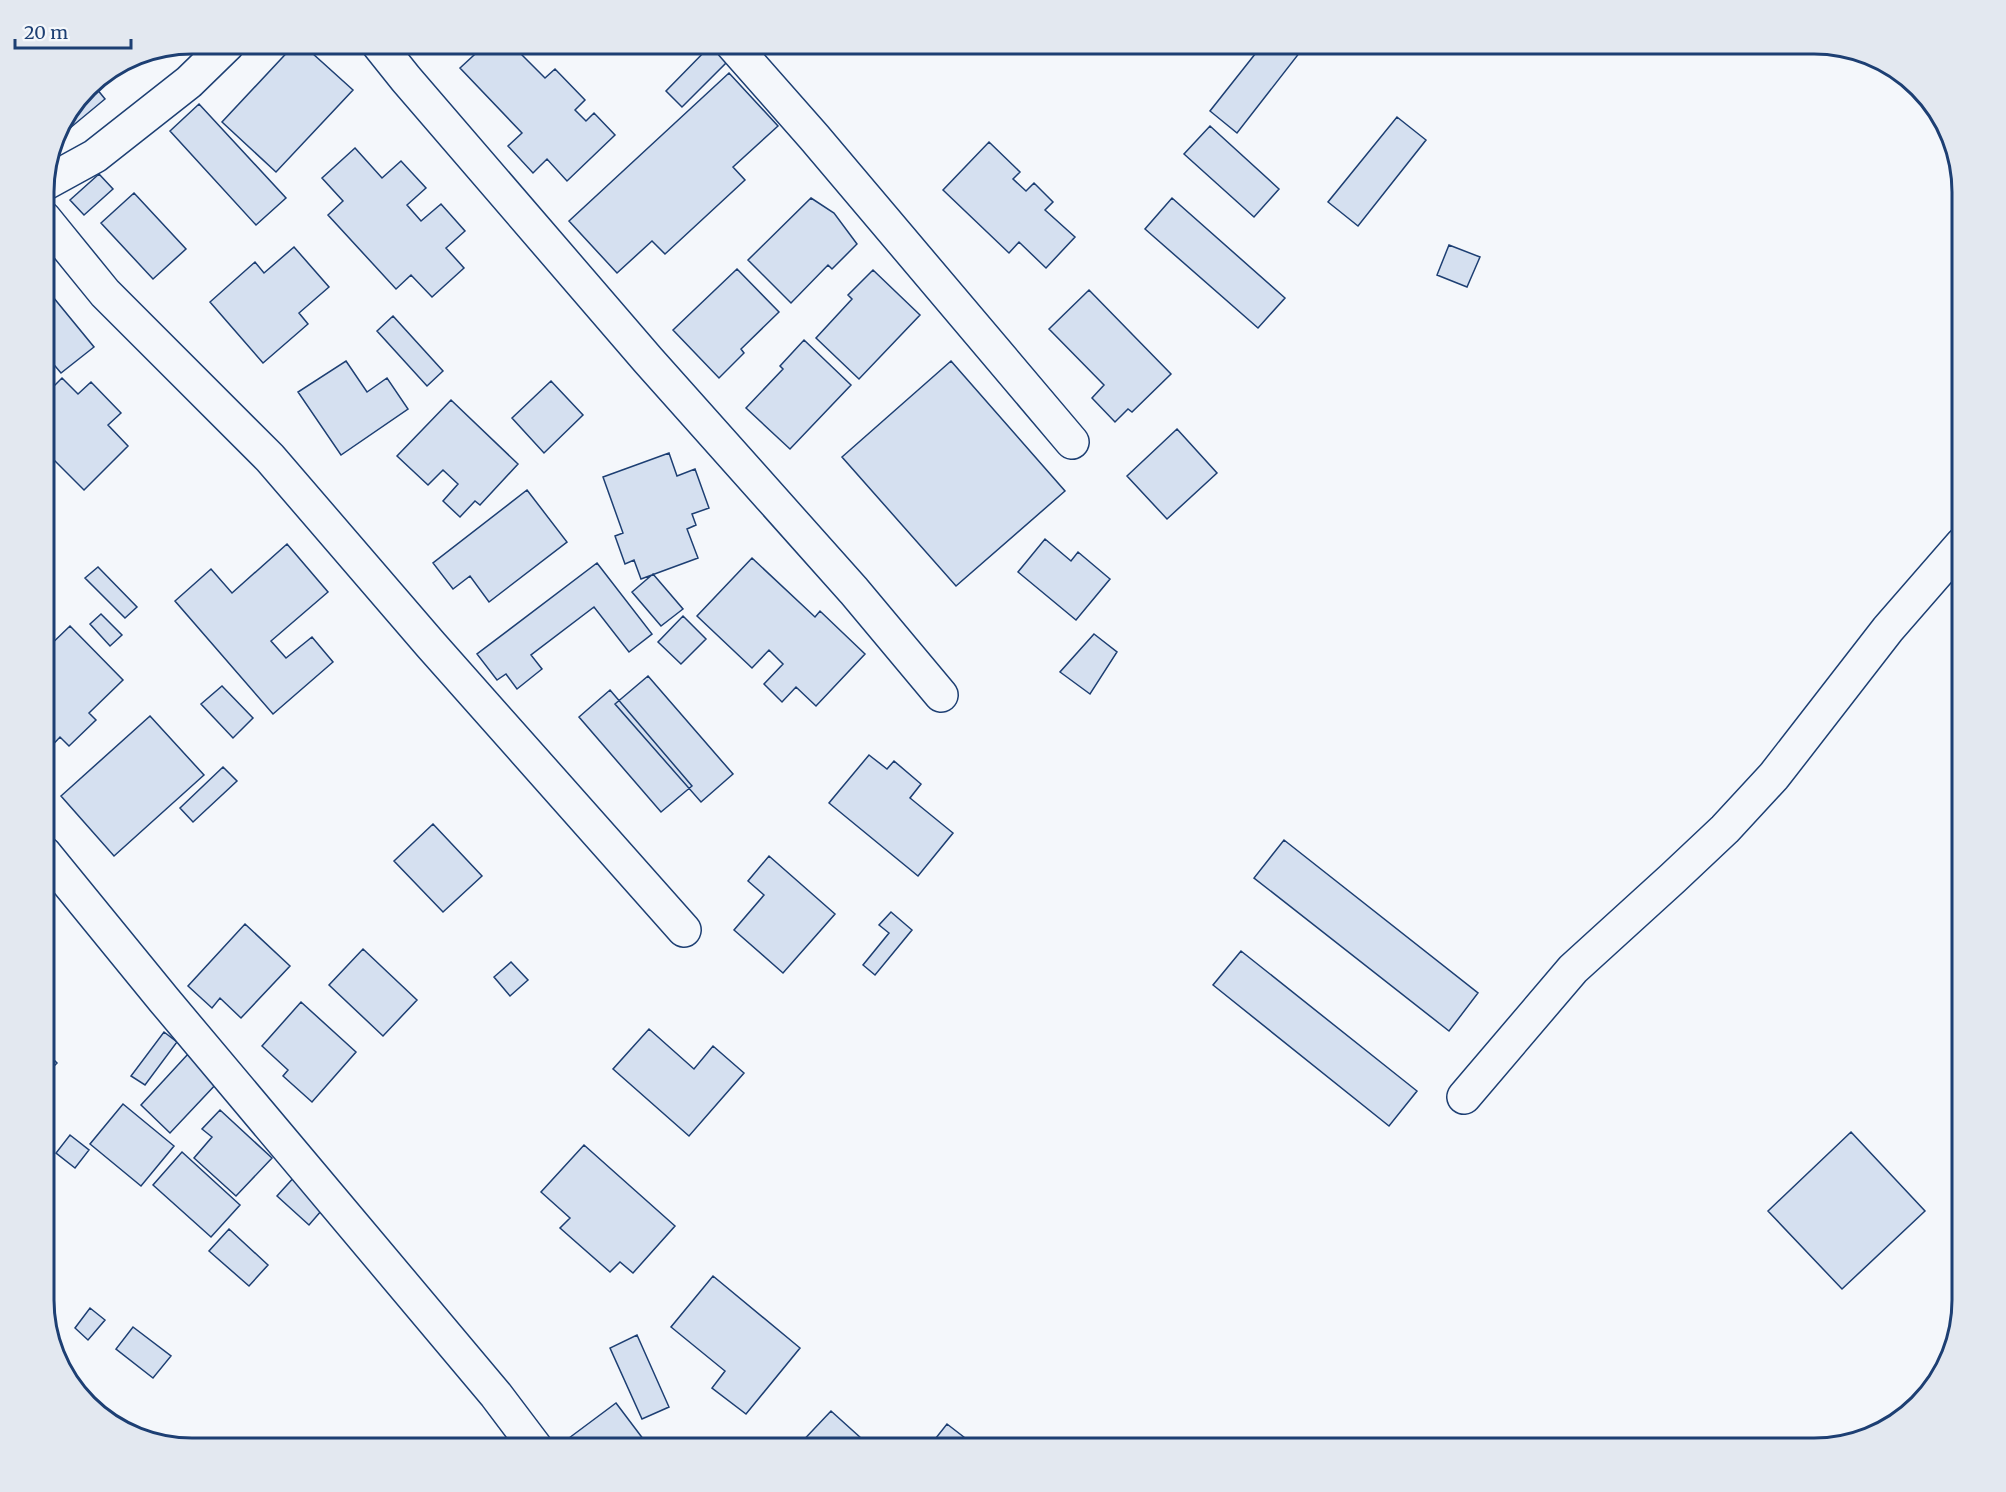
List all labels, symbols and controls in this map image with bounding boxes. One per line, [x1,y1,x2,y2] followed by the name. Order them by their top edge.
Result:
[15,12,130,50] scale bar
[24,21,68,44] text: 20 m

